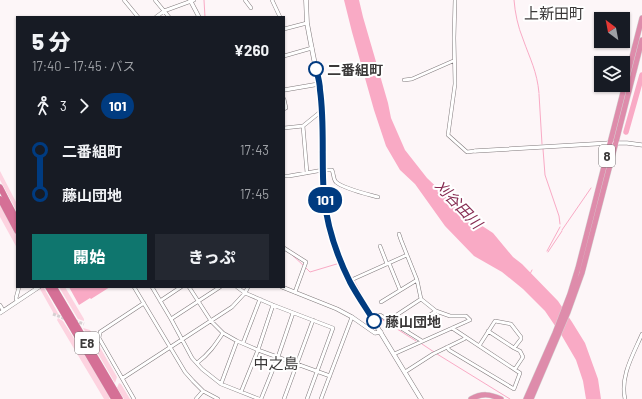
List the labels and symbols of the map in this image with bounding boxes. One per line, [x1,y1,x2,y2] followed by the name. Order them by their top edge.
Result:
[524,4,584,22] district label: 上新田町
[594,12,630,48] north arrow
[308,61,324,77] marker: 二番組町
[327,61,383,78] place label: 二番組町
[599,145,615,167] road number: 8
[432,176,488,233] water label: 刈谷田川
[302,187,348,213] line badge: 101
[366,313,382,329] marker: 藤山団地
[385,313,441,330] place label: 藤山団地
[75,332,99,354] road number: E8
[253,354,299,372] district label: 中之島

